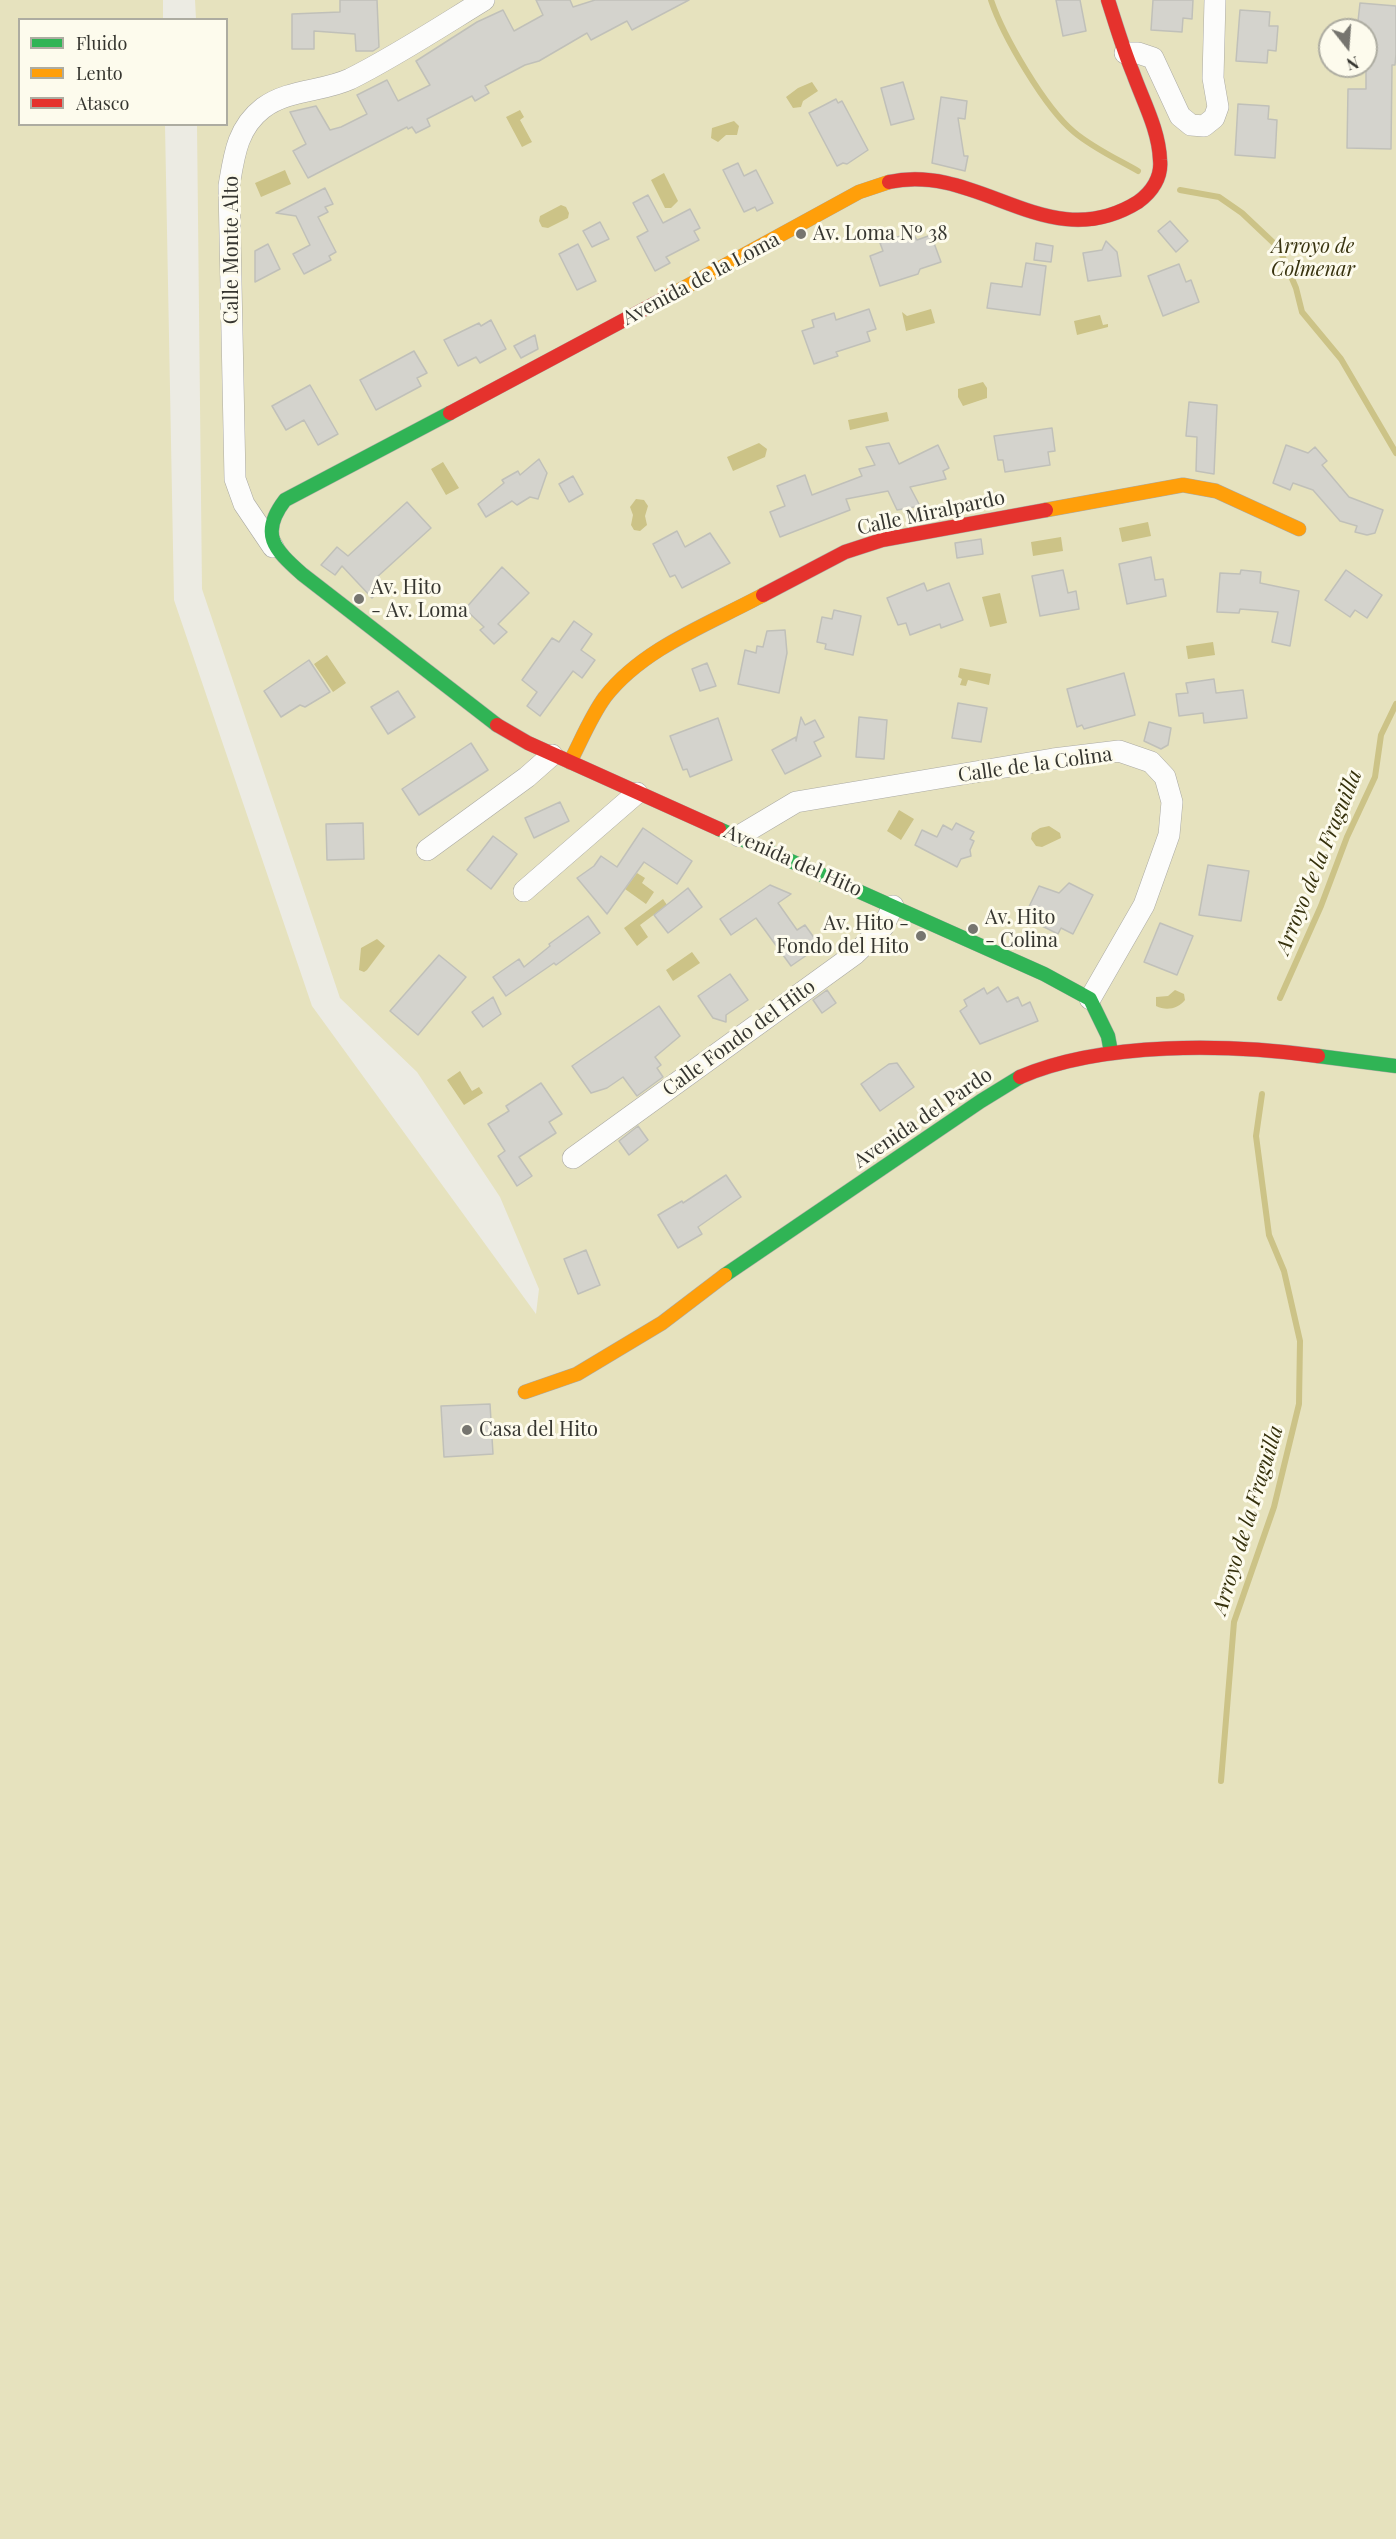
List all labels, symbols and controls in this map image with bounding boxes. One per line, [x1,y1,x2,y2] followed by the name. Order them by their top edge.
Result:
[18,18,228,126] legend
[1318,18,1378,78] north arrow
[76,31,127,55] text: Fluido
[1344,52,1361,76] text: N
[76,61,123,85] text: Lento
[76,91,129,115] text: Atasco
[220,176,244,324] street label: Calle Monte Alto
[813,222,948,246] place label: Av. Loma Nº 38
[618,227,784,331] street label: Avenida de la Loma
[794,227,808,241] marker: Av. Loma Nº 38
[1271,235,1355,282] park label: Arroyo de Colmenar
[855,486,1007,540] street label: Calle Miralpardo
[371,576,468,623] place label: Av. Hito - Av. Loma
[352,592,366,606] marker: Av. Hito - Av. Loma
[956,742,1114,788] street label: Calle de la Colina
[1271,766,1367,958] water label: Arroyo de la Fraguilla
[720,820,866,902] street label: Avenida del Hito
[985,906,1058,953] place label: Av. Hito - Colina
[776,912,909,959] place label: Av. Hito - Fondo del Hito
[966,922,980,936] marker: Av. Hito - Colina
[914,929,928,943] marker: Av. Hito - Fondo del Hito
[658,975,820,1101] street label: Calle Fondo del Hito
[849,1063,997,1173] street label: Avenida del Pardo
[479,1418,598,1442] place label: Casa del Hito
[1207,1422,1289,1618] water label: Arroyo de la Fraguilla
[460,1423,474,1437] marker: Casa del Hito

